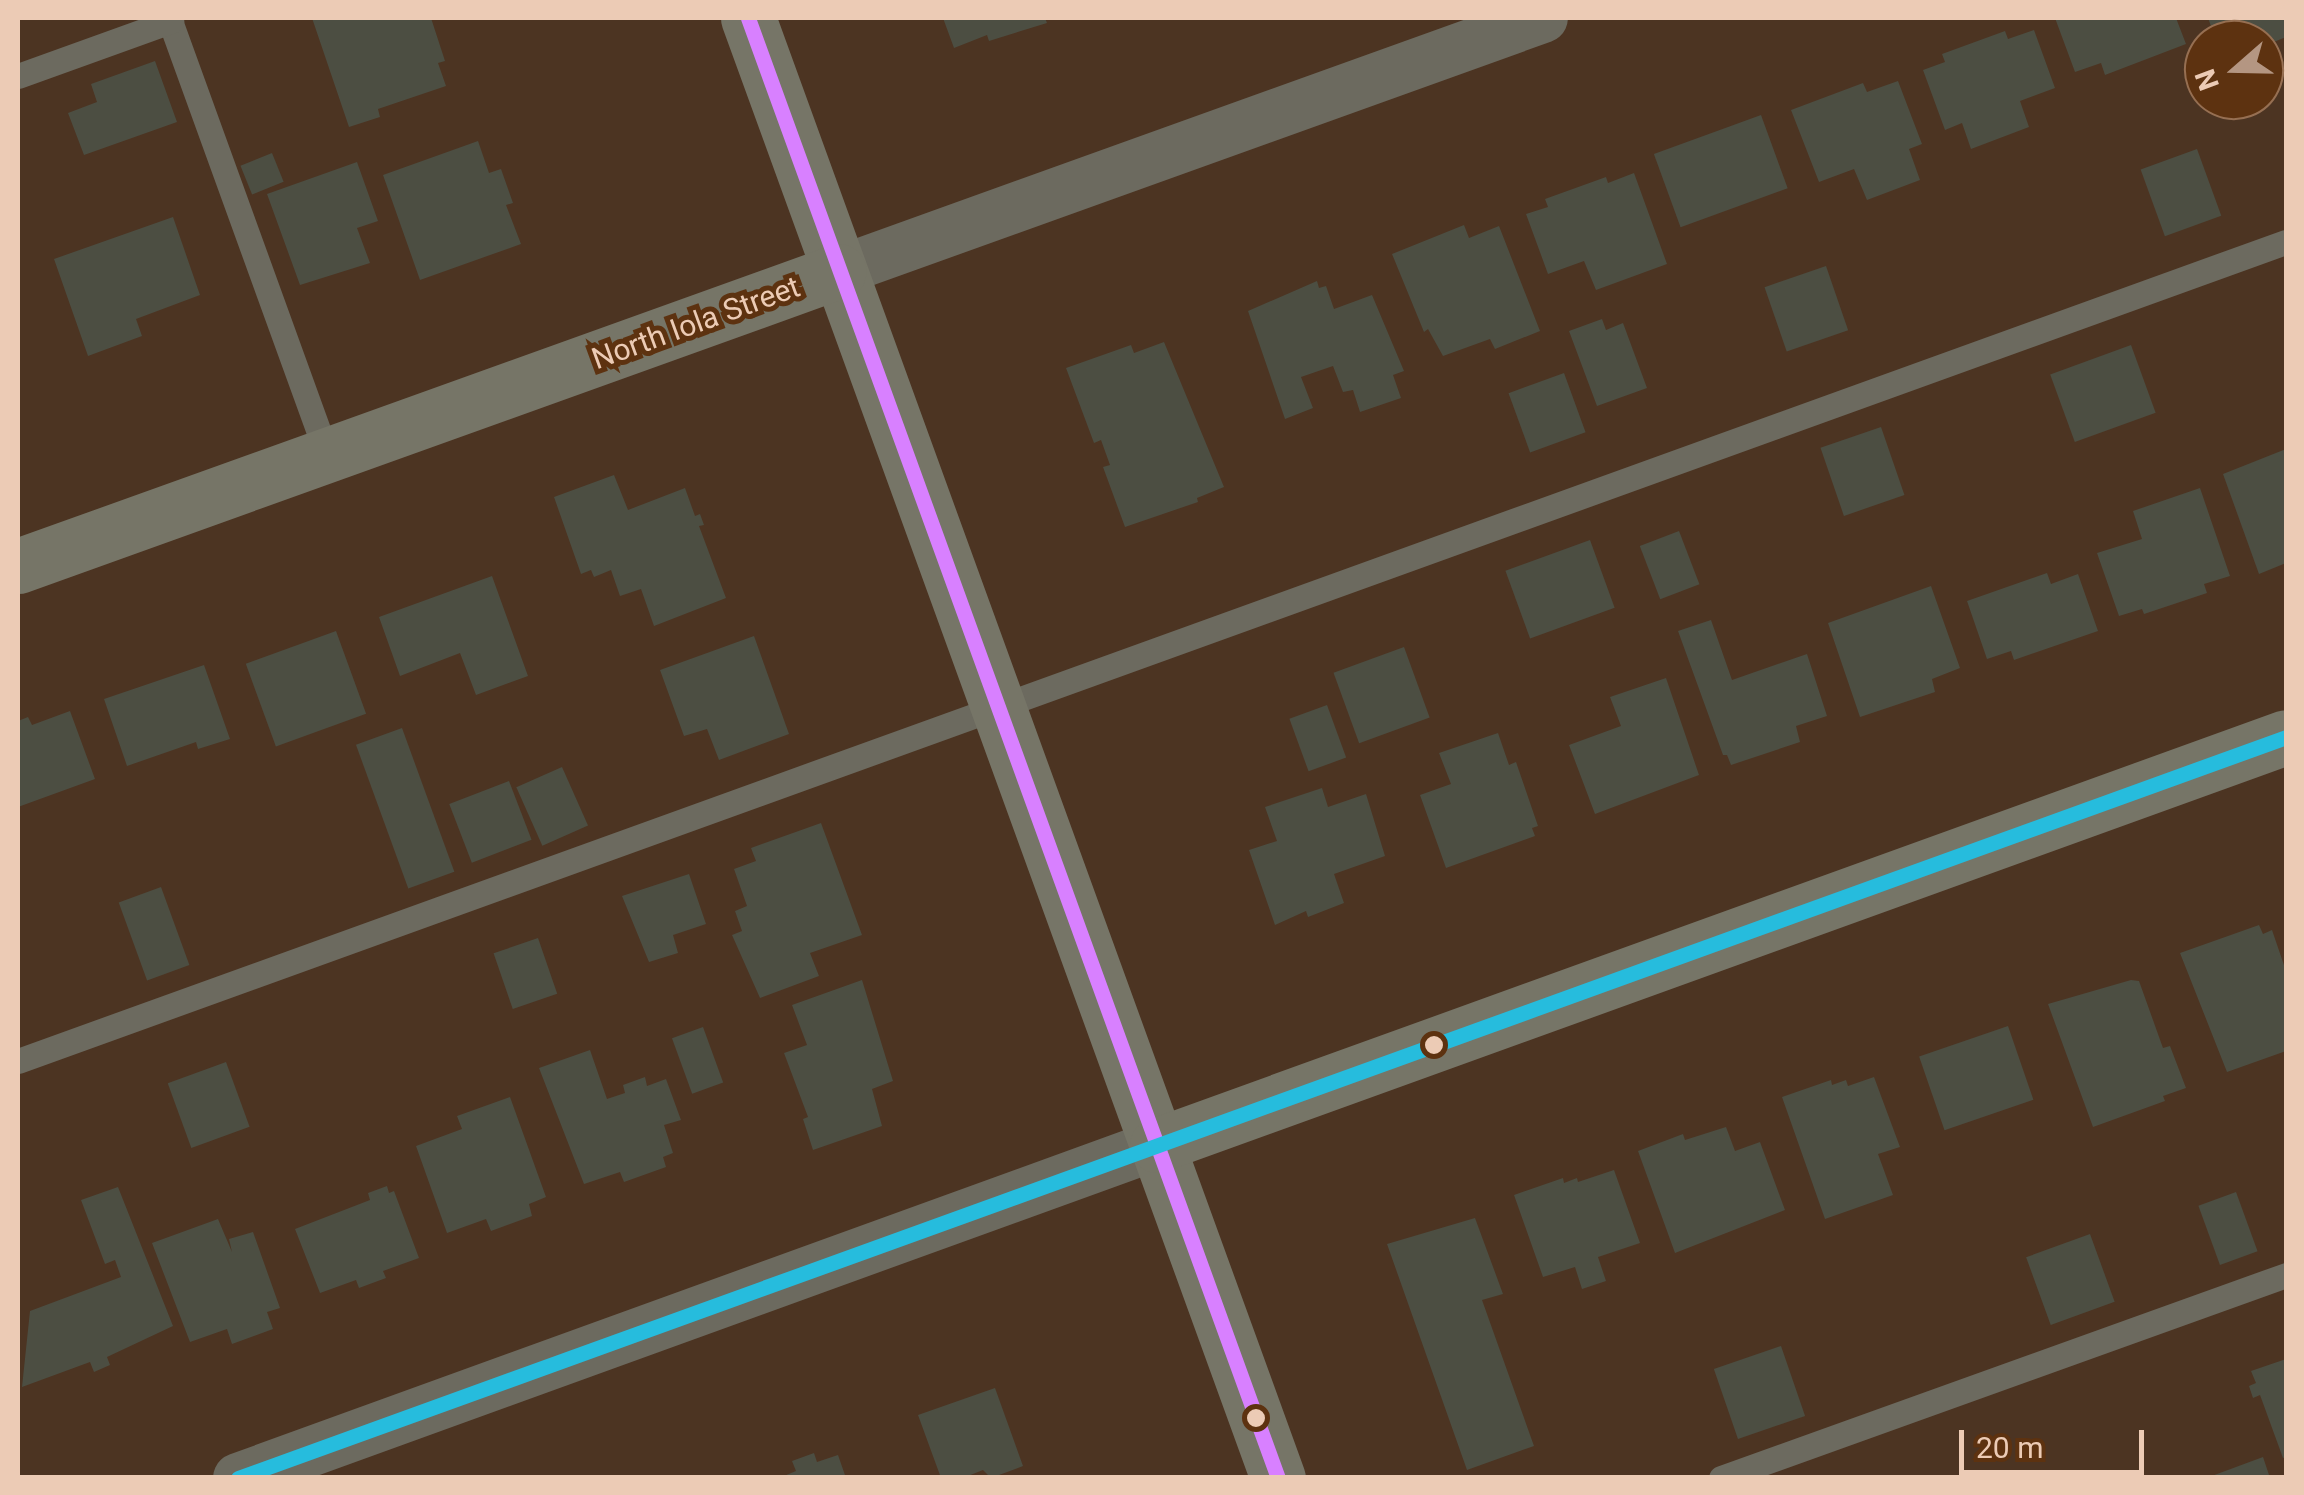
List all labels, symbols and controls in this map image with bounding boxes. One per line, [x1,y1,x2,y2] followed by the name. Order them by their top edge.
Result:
[2184,20,2284,120] north arrow
[2188,65,2226,95] text: N
[587,269,805,377] street label: North Iola Street
[1424,1035,1444,1055] unlabelled marker
[1246,1408,1266,1428] unlabelled marker
[1964,1410,2149,1472] scale bar
[1976,1430,2043,1465] text: 20 m

